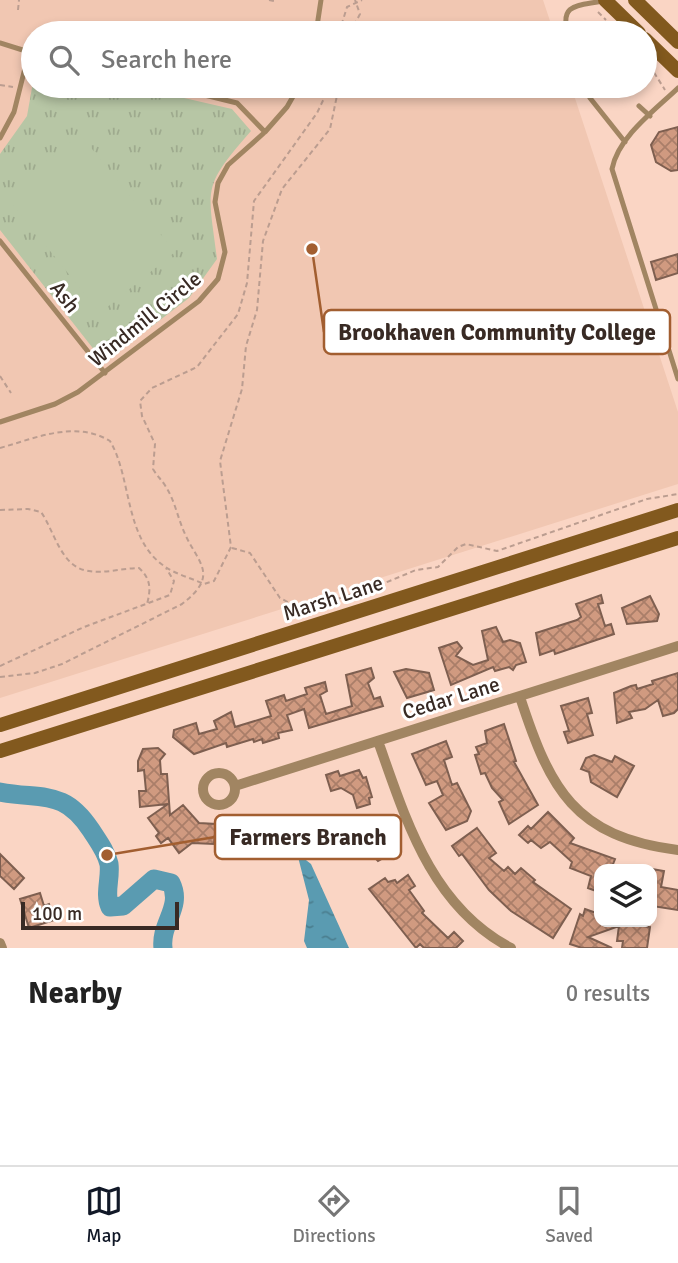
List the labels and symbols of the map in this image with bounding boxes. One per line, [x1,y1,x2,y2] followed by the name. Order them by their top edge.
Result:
[83,266,207,372] street label: Windmill Circle
[44,276,86,318] street label: Ash
[324,310,670,354] callout: Brookhaven Community College
[338,318,656,347] text: Brookhaven Community College
[280,570,386,626] street label: Marsh Lane
[399,671,503,725] street label: Cedar Lane
[215,815,401,859] callout: Farmers Branch
[229,823,387,852] text: Farmers Branch
[21,899,178,931] scale bar

